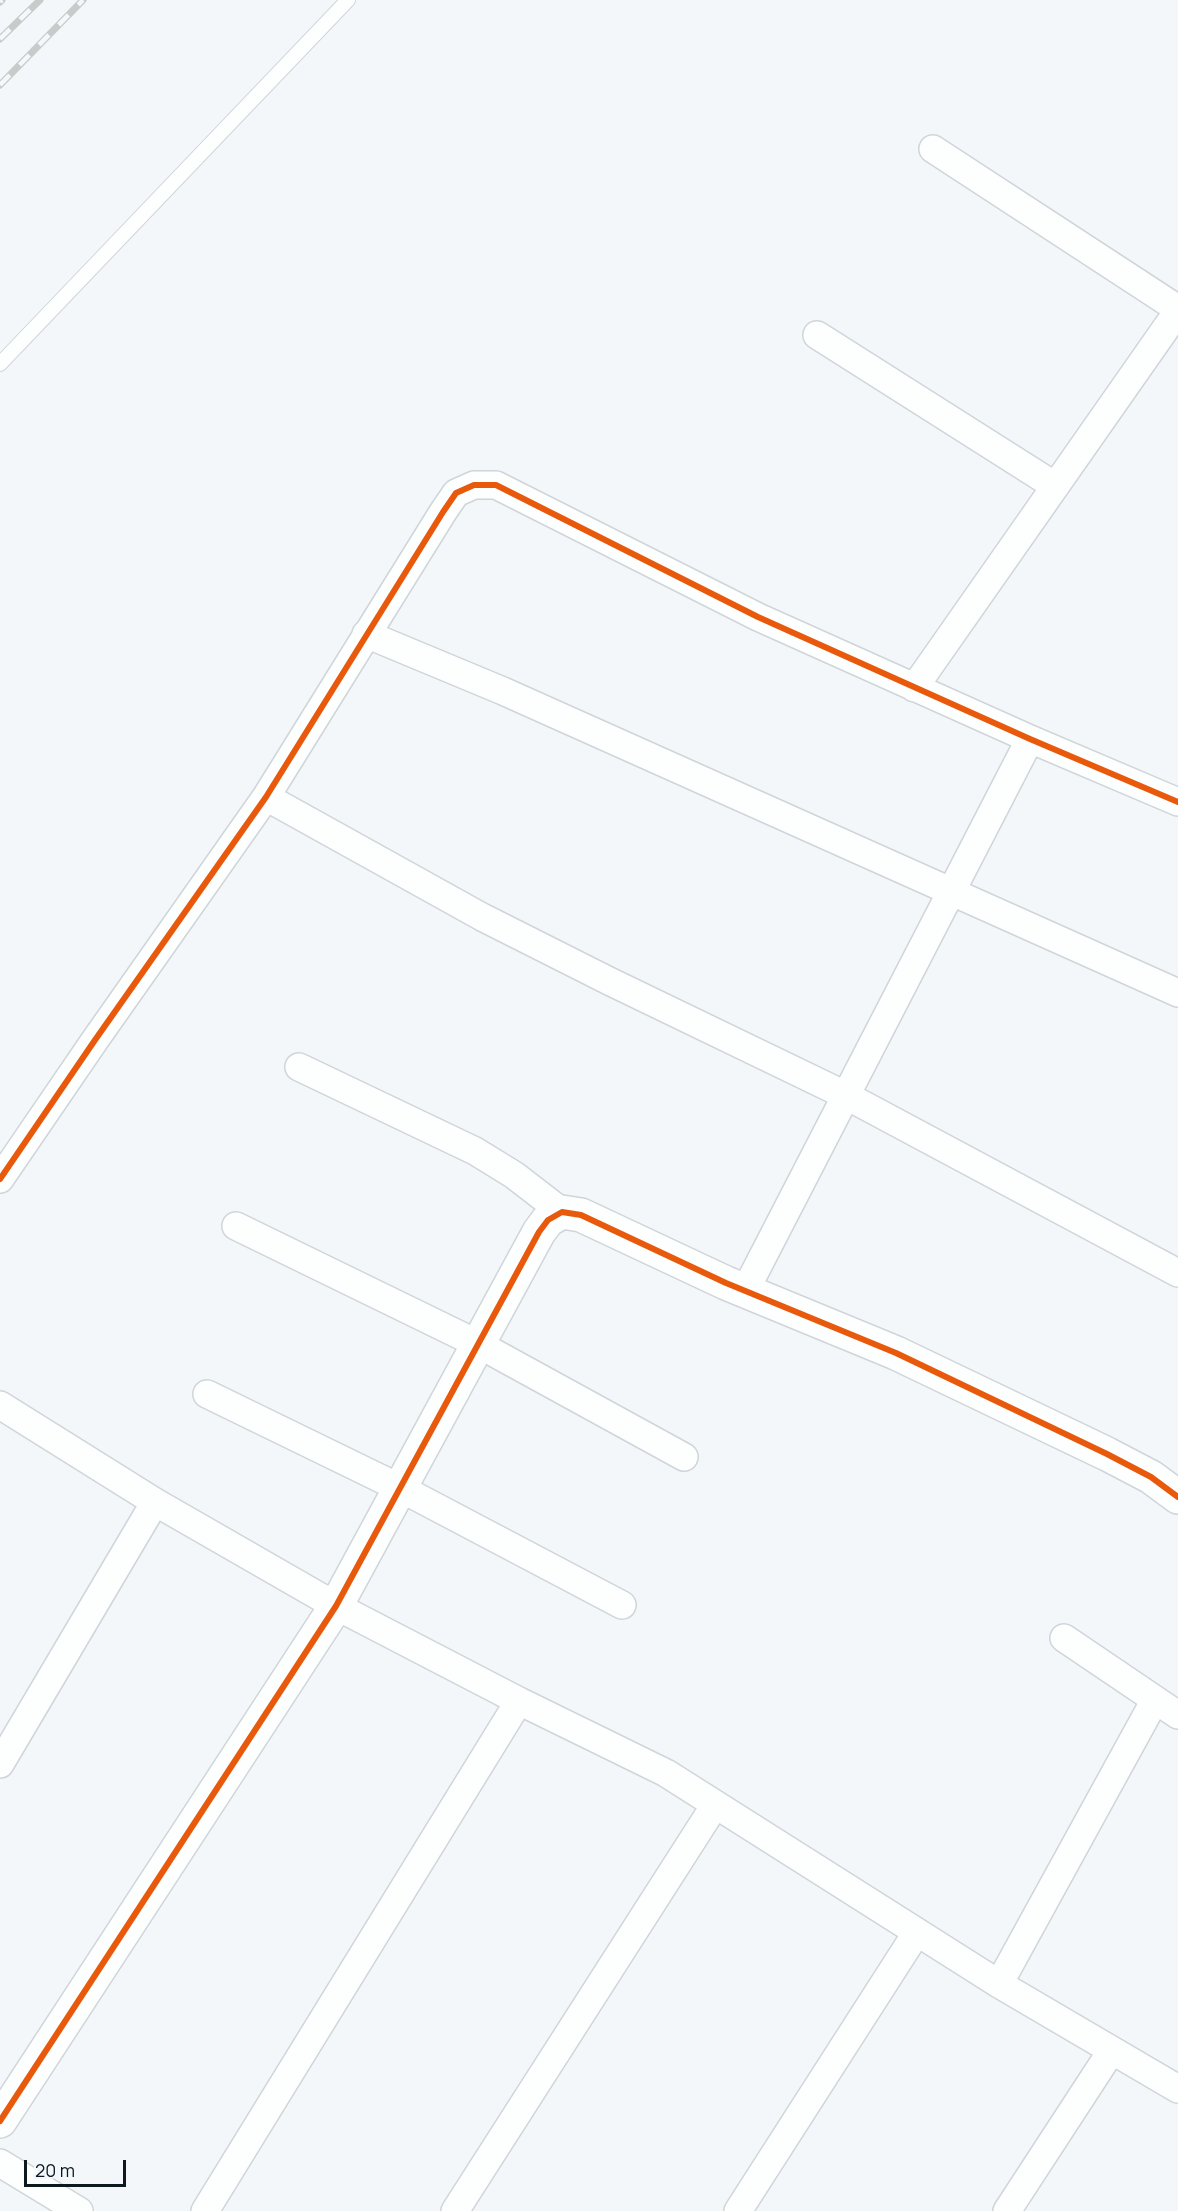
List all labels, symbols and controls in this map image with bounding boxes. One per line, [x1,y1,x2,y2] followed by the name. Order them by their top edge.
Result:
[27,2148,129,2186] scale bar
[35,2158,75,2182] text: 20 m

